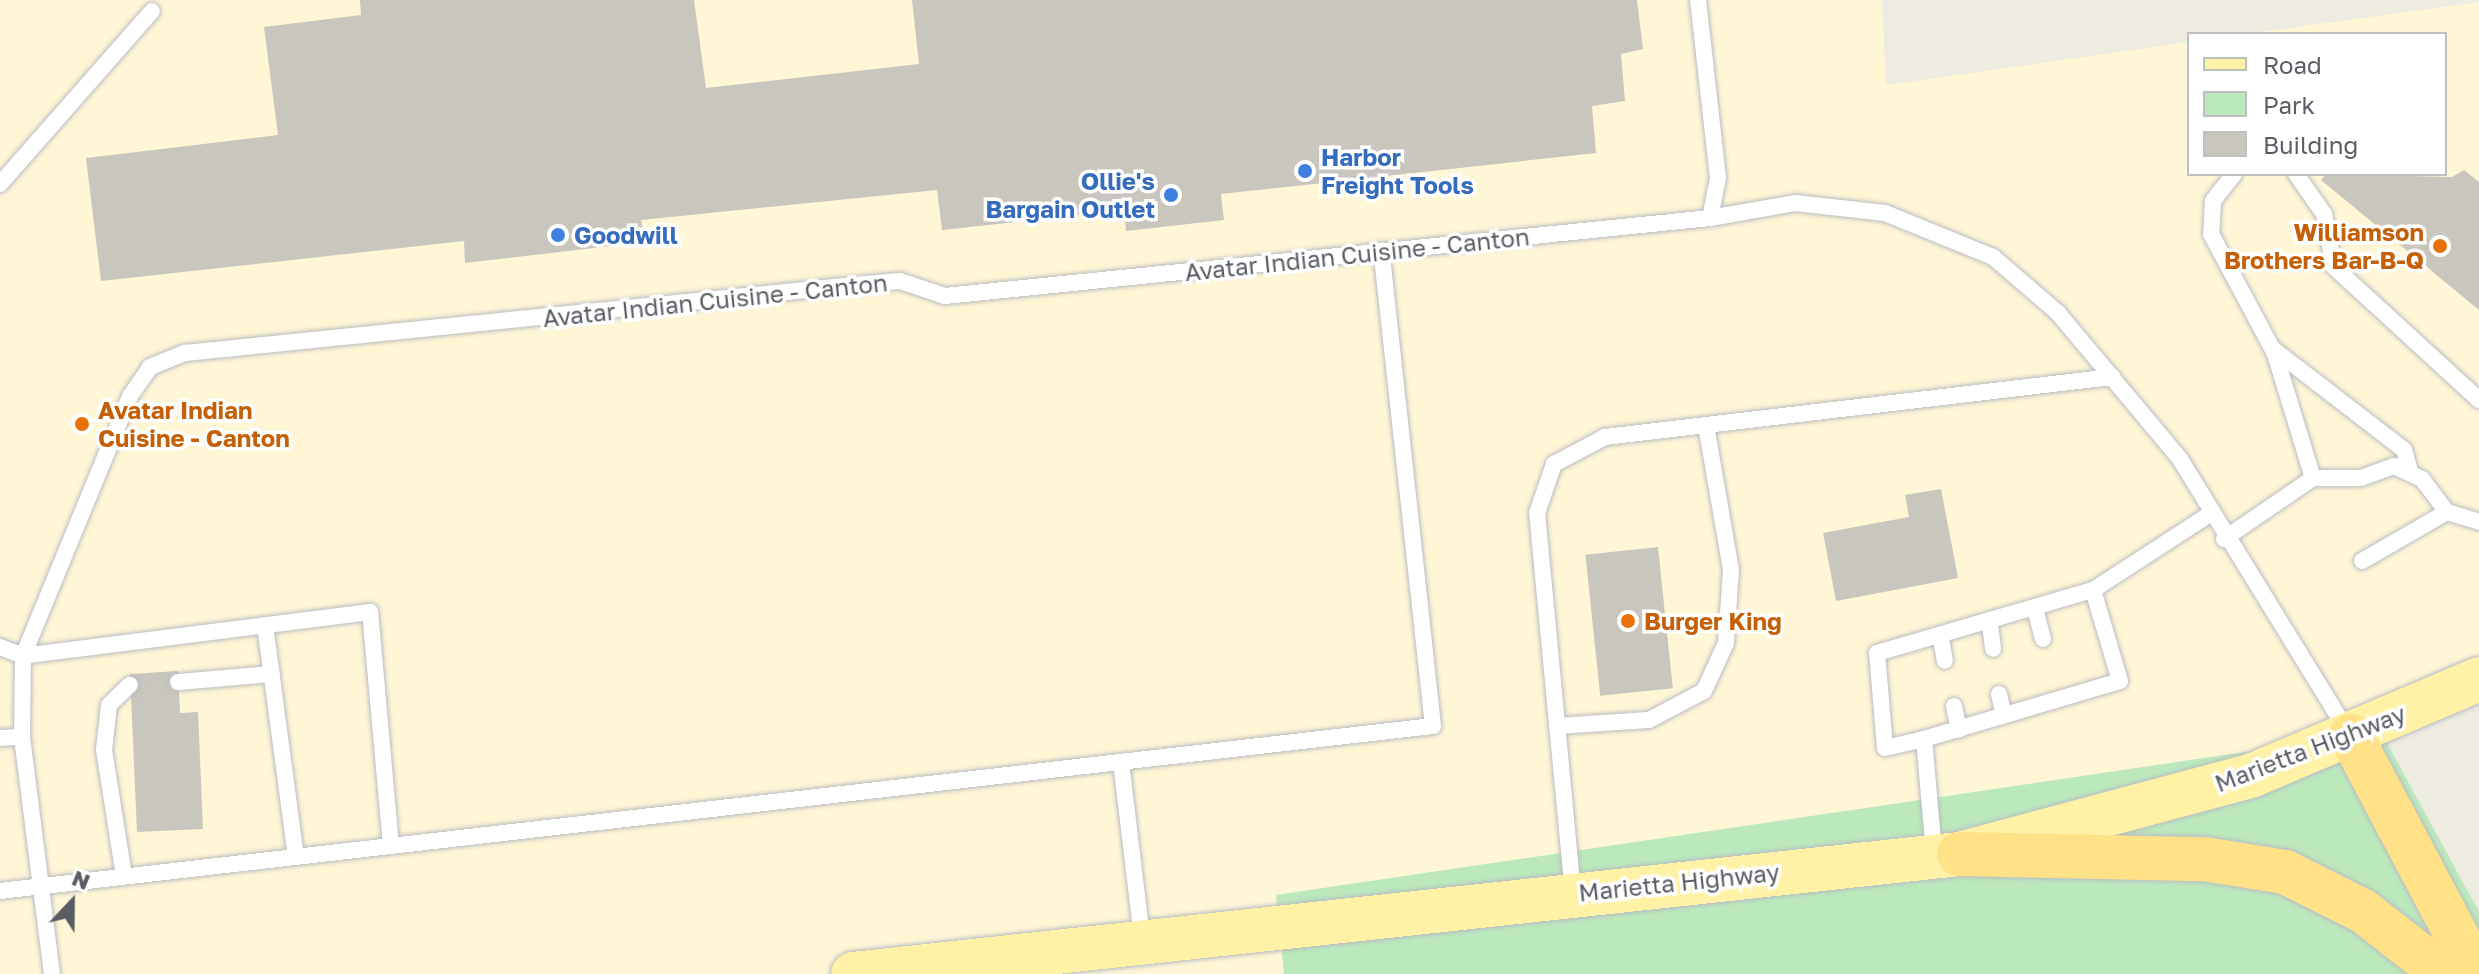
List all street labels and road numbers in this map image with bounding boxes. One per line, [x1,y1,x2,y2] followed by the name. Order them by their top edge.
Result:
[1183,222,1531,286] street label: Avatar Indian Cuisine - Canton
[541,268,889,332] street label: Avatar Indian Cuisine - Canton
[2211,698,2409,798] street label: Marietta Highway
[1577,857,1781,907] street label: Marietta Highway

